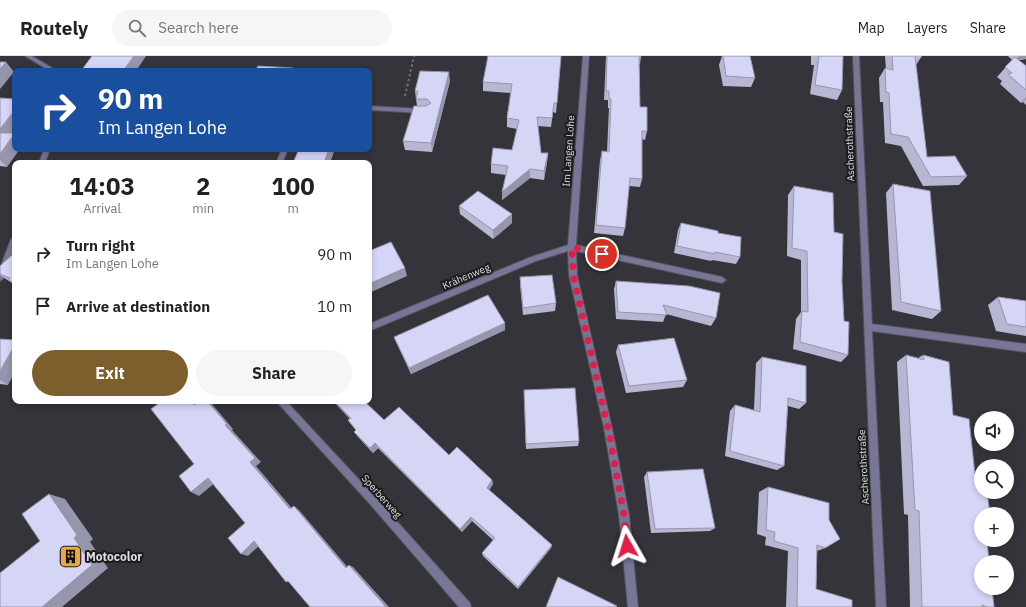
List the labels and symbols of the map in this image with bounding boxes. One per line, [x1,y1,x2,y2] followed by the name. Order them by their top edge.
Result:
[842,106,857,182] street label: Ascherothstraße
[560,114,578,187] street label: Im Langen Lohe
[585,237,619,271] pin
[440,260,493,292] street label: Krähenweg
[855,429,872,505] street label: Ascherothstraße
[359,472,405,521] street label: Sperberweg
[606,525,648,567] position arrow
[58,544,84,570] building icon: Motocolor
[86,549,142,564] place label: Motocolor

